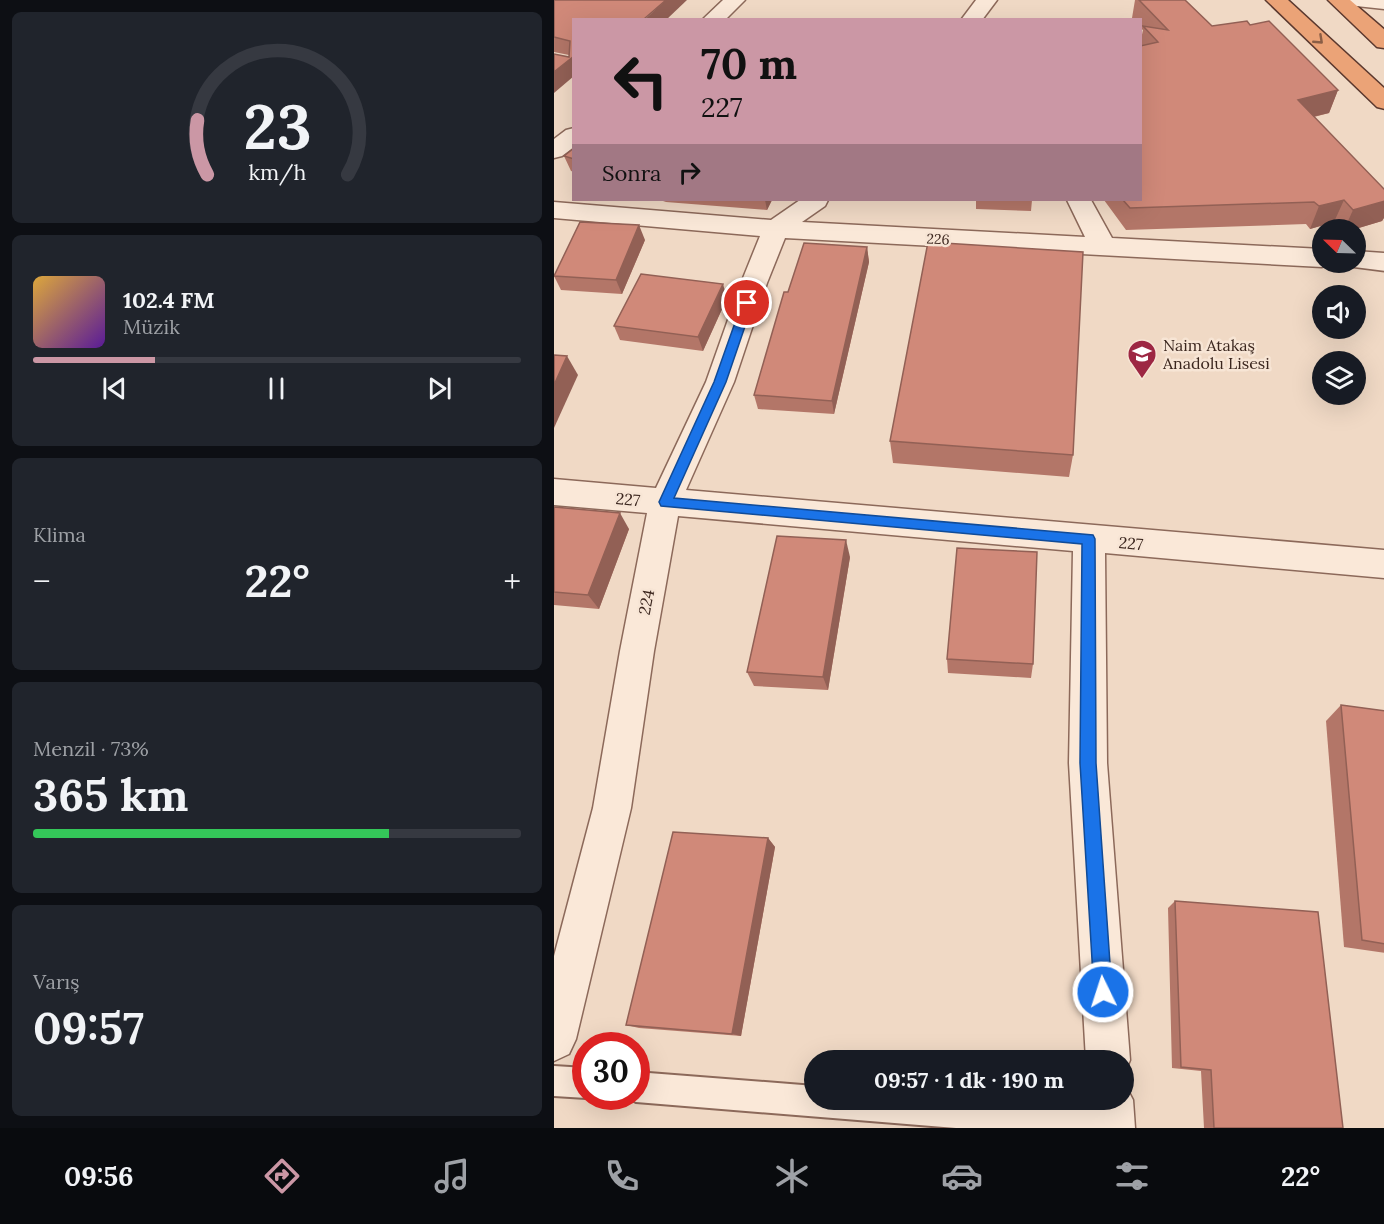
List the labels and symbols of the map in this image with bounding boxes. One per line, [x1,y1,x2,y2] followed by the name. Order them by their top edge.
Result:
[1312,33,1322,44] one-way arrow
[1312,219,1366,273] north arrow
[926,229,950,249] street label: 226
[721,277,772,328] pin
[1162,335,1270,373] place label: Naim Atakaş Anadolu Lisesi
[1126,338,1158,380] school or university icon: Naim Atakaş Anadolu Lisesi
[615,488,642,510] street label: 227
[1118,532,1145,554] street label: 227
[634,587,658,616] street label: 224
[1071,960,1135,1024] position arrow
[572,1032,650,1110] speed limit sign: 30

